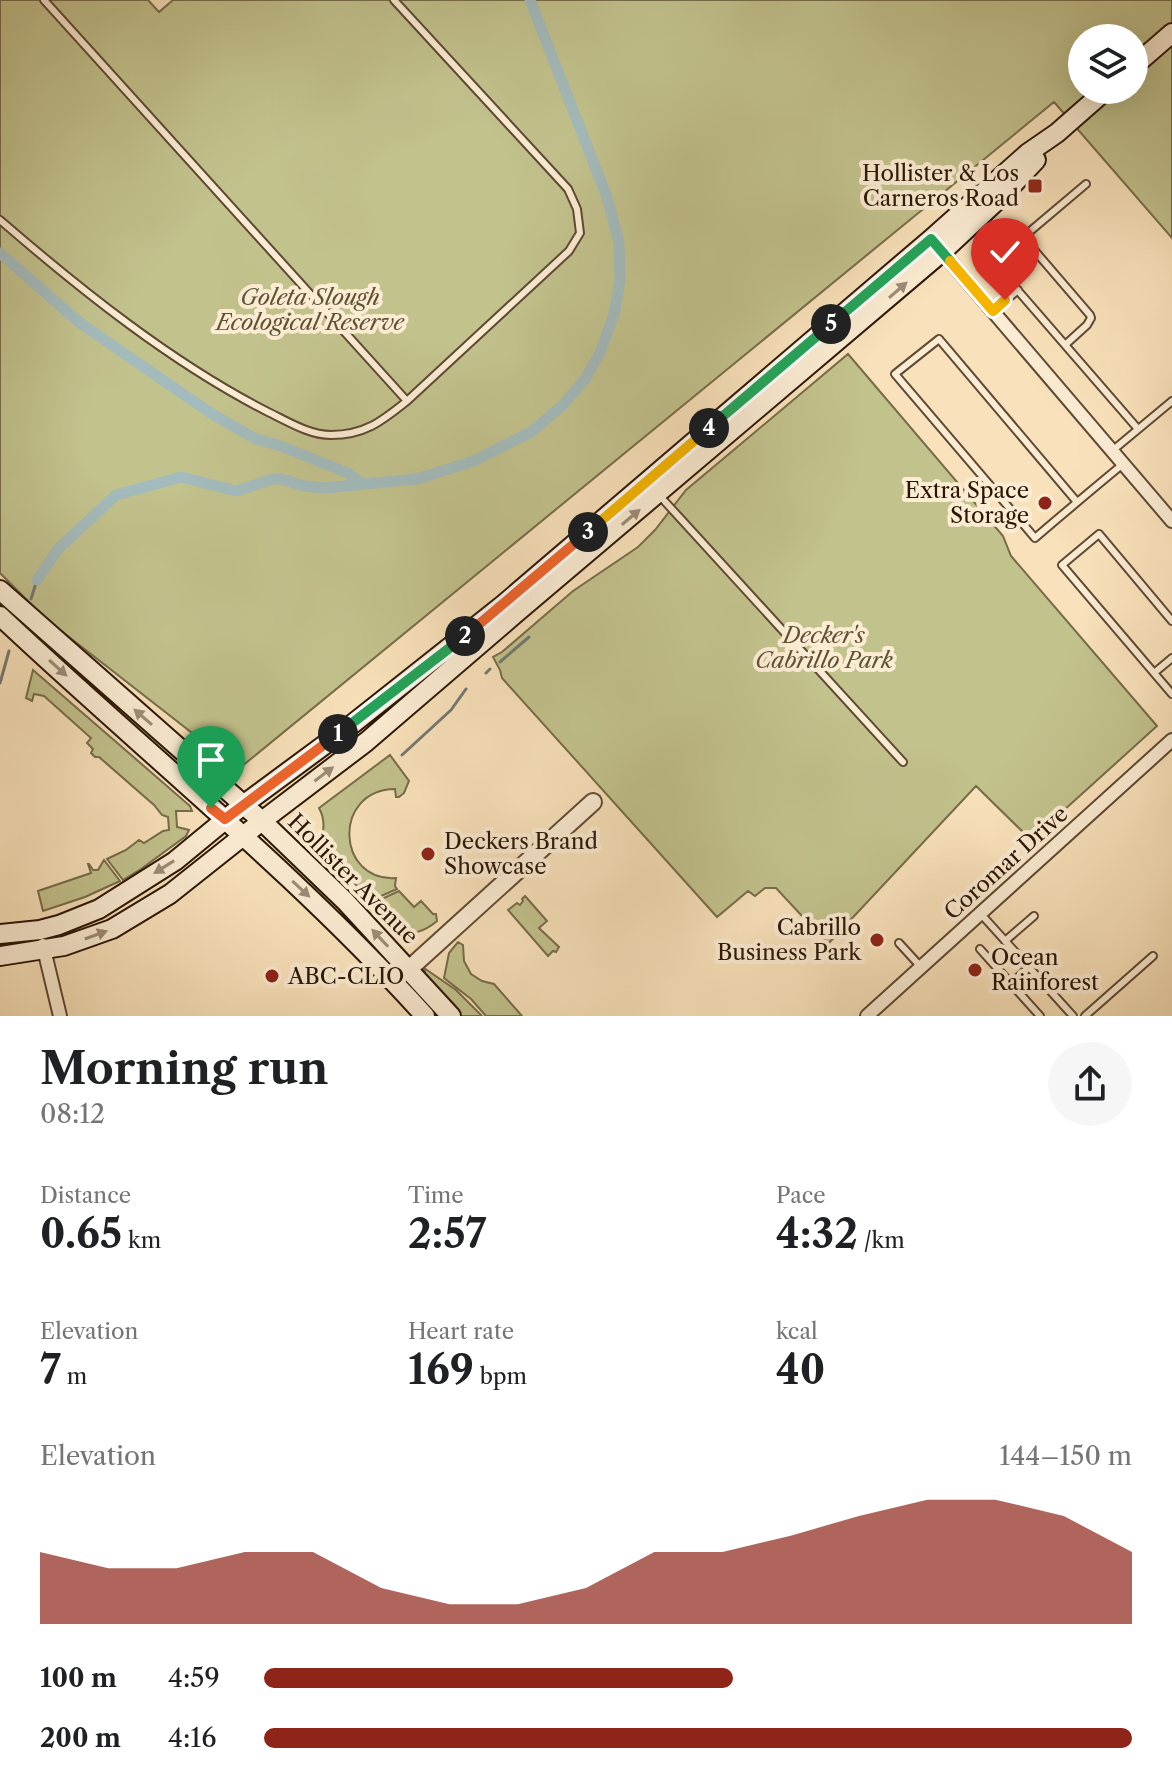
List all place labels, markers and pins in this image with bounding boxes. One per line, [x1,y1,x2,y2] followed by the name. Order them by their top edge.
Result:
[862,160,1019,212] place label: Hollister & Los Carneros Road
[1026,177,1044,195] marker: Hollister & Los Carneros Road
[971,218,1039,300] pin
[811,304,851,344] pin: 5
[689,408,729,448] pin: 4
[905,477,1029,529] place label: Extra Space Storage
[1036,494,1054,512] marker: Extra Space Storage
[568,512,608,552] pin: 3
[445,616,485,656] pin: 2
[318,714,358,754] pin: 1
[177,726,245,808] pin
[444,828,598,880] place label: Deckers Brand Showcase
[419,845,437,863] marker: Deckers Brand Showcase
[717,914,862,966] place label: Cabrillo Business Park
[868,931,886,949] marker: Cabrillo Business Park
[991,944,1099,996] place label: Ocean Rainforest
[966,961,984,979] marker: Ocean Rainforest
[287,963,404,990] place label: ABC-CLIO
[263,967,281,985] marker: ABC-CLIO

